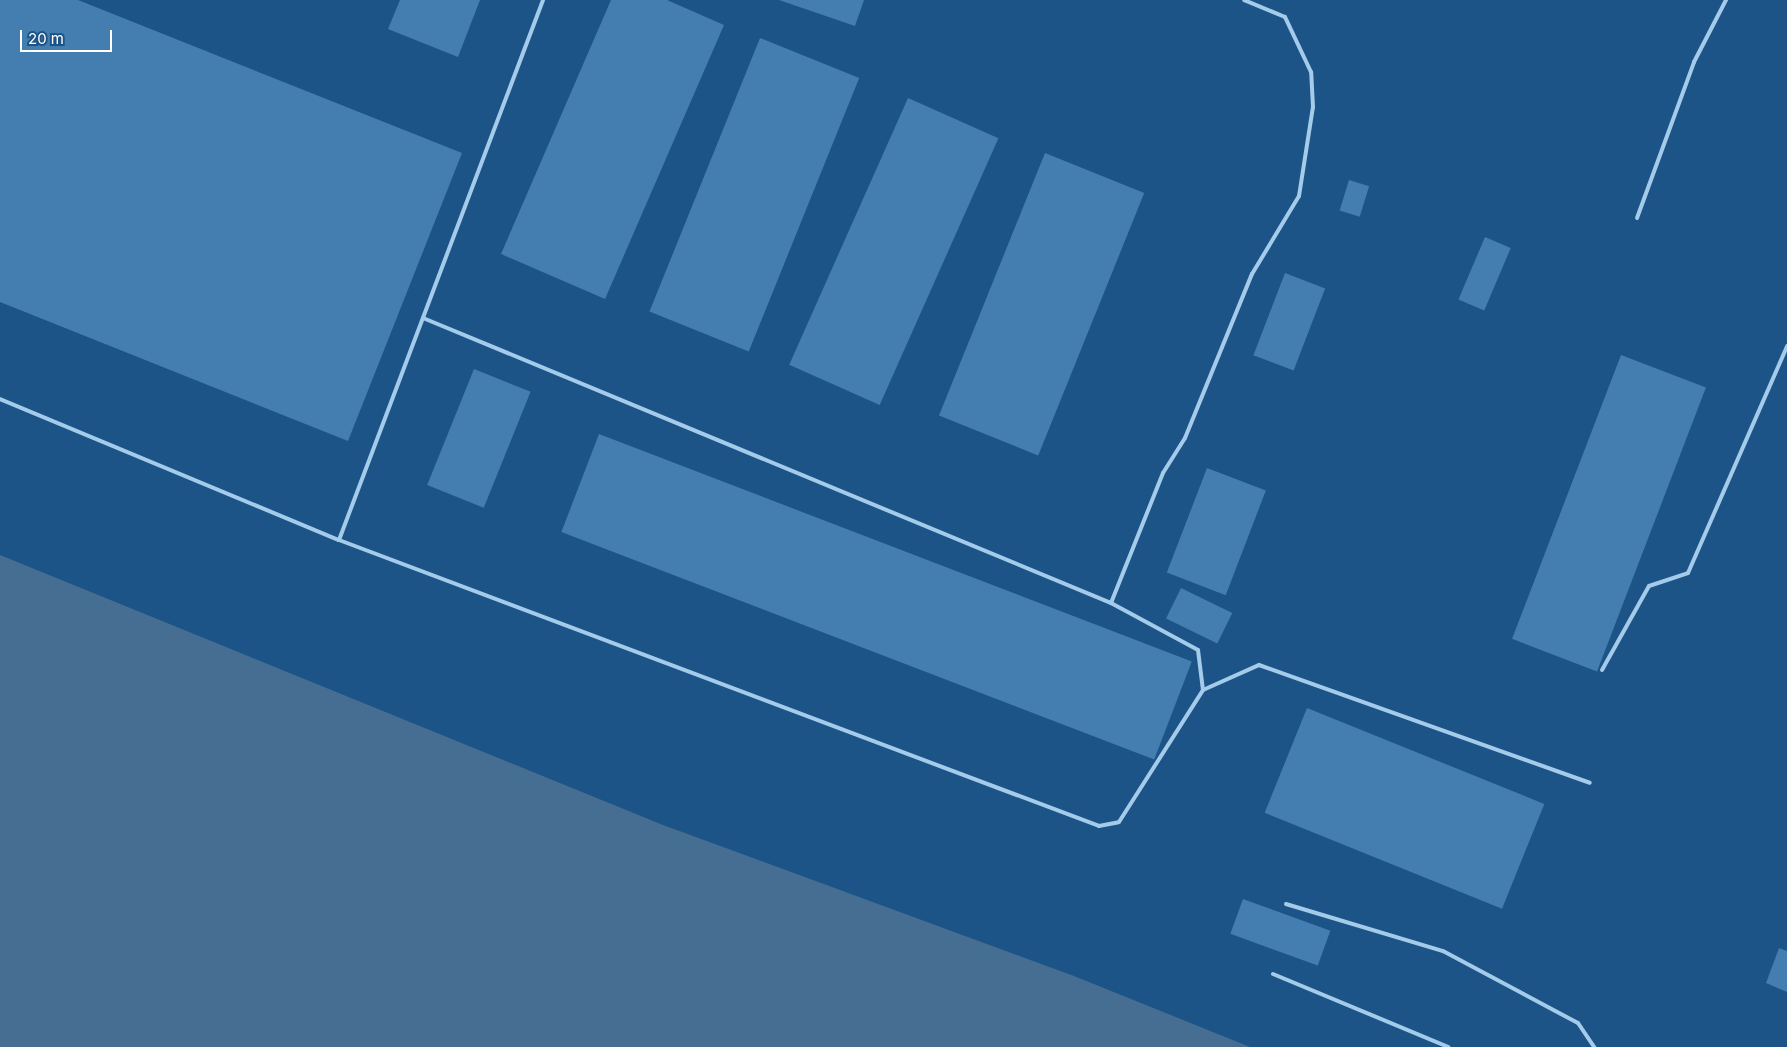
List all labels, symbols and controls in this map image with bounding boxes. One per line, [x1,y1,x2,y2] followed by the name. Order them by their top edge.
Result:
[22,20,115,52] scale bar
[28,29,64,48] text: 20 m

